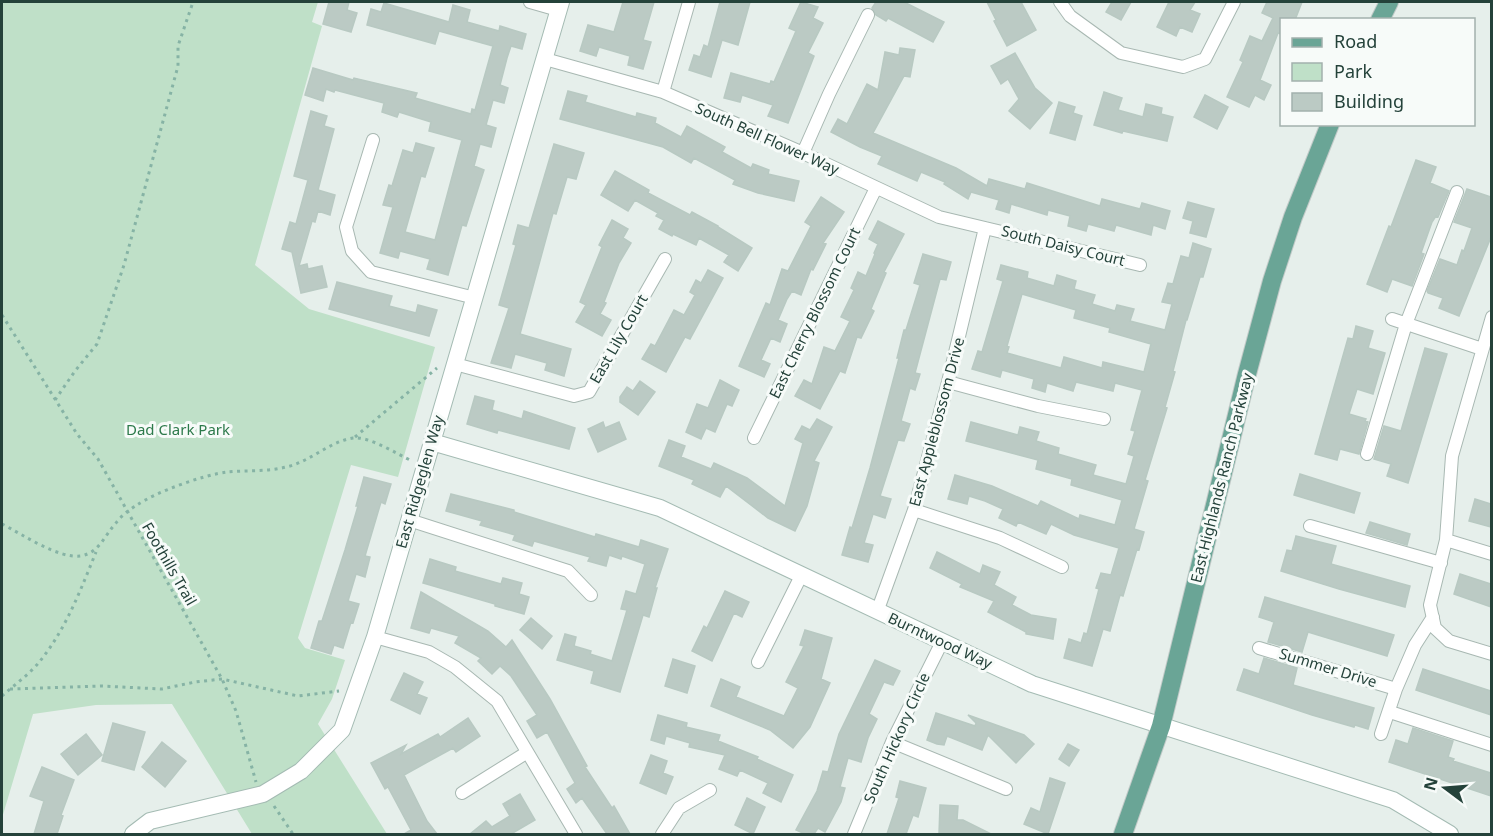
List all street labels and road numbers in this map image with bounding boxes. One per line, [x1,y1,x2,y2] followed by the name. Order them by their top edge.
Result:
[692,97,843,179] street label: South Bell Flower Way
[999,220,1128,270] street label: South Daisy Court
[764,223,865,401] street label: East Cherry Blossom Court
[585,290,652,387] street label: East Lily Court
[904,335,968,508] street label: East Appleblossom Drive
[1185,370,1257,585] street label: East Highlands Ranch Parkway
[390,412,448,551] street label: East Ridgeglen Way
[138,518,202,609] street label: Foothills Trail
[885,607,996,673] street label: Burntwood Way
[1277,643,1380,691] street label: Summer Drive
[858,669,934,806] street label: South Hickory Circle

